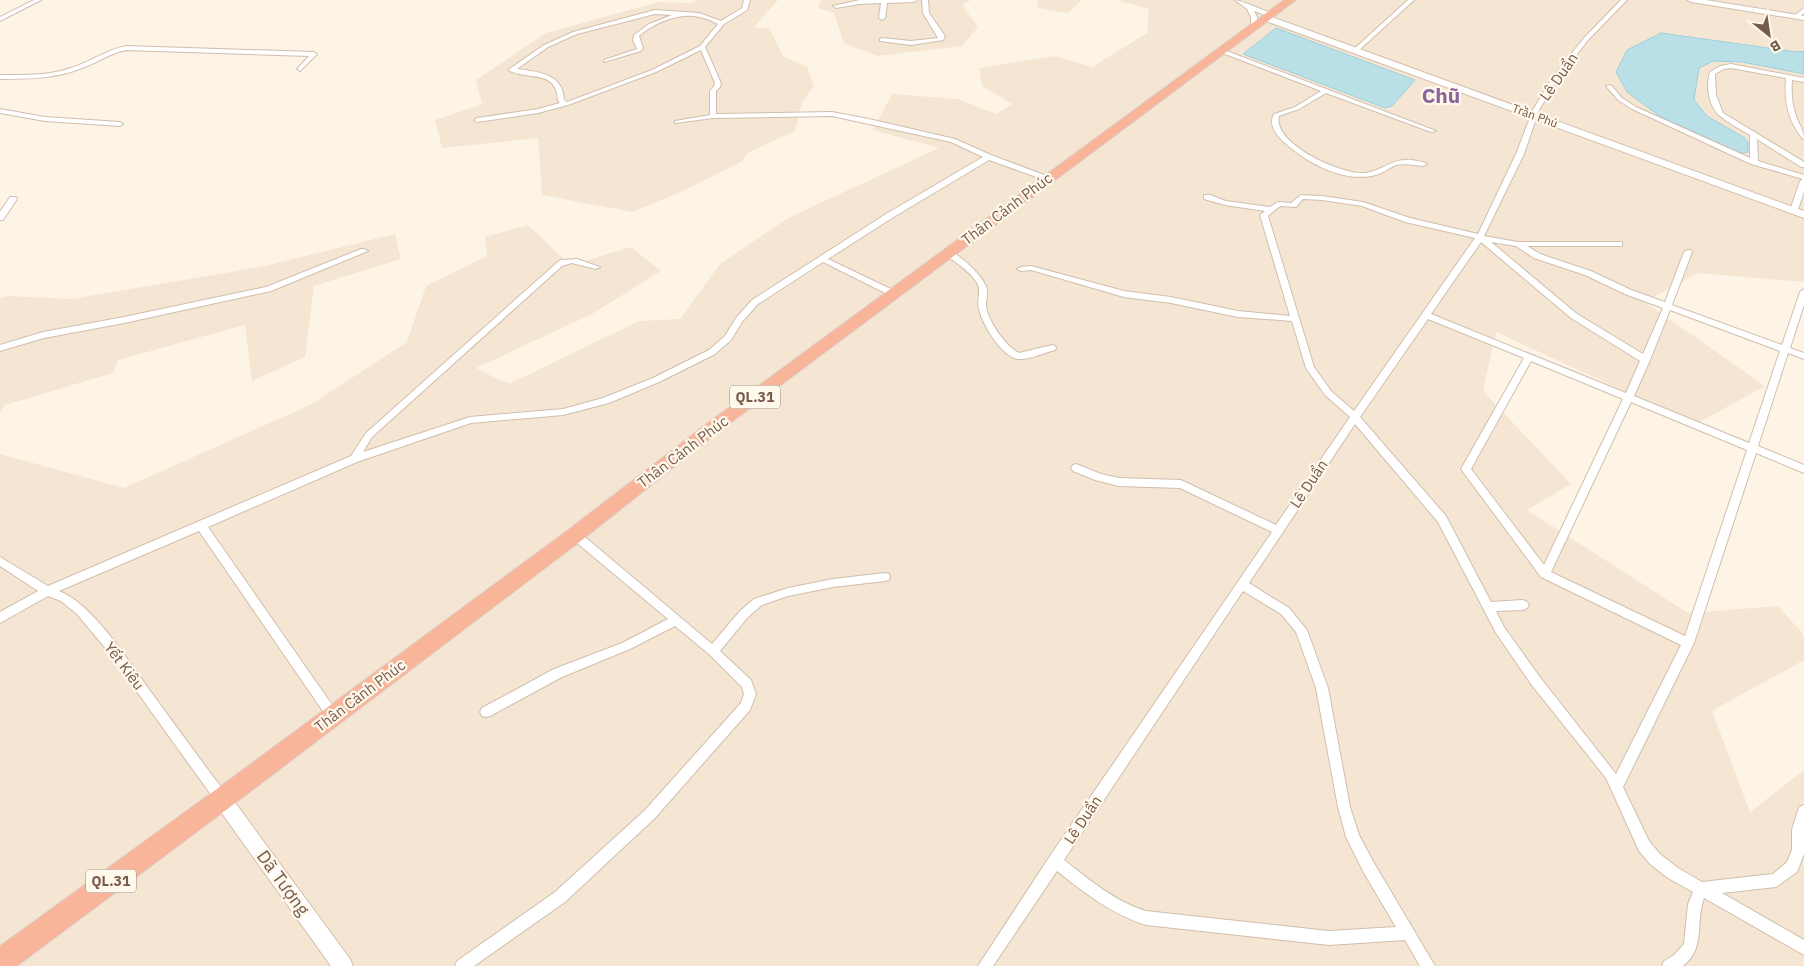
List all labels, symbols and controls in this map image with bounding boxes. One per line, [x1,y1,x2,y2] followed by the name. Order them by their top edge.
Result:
[1744,10,1794,60] north arrow
[1767,36,1784,56] text: B
[1535,49,1582,104] street label: Lê Duẩn
[1422,81,1460,109] district label: Chũ
[1510,100,1560,131] street label: Trần Phú
[958,168,1056,249] street label: Thân Cảnh Phúc
[730,386,780,408] road number: QL.31
[634,411,732,492] street label: Thân Cảnh Phúc
[1286,456,1332,512] street label: Lê Duẩn
[100,638,149,693] street label: Yết Kiêu
[311,655,409,736] street label: Thân Cảnh Phúc
[1060,792,1106,848] street label: Lê Duẩn
[252,845,315,920] street label: Dã Tượng
[86,869,136,892] road number: QL.31

